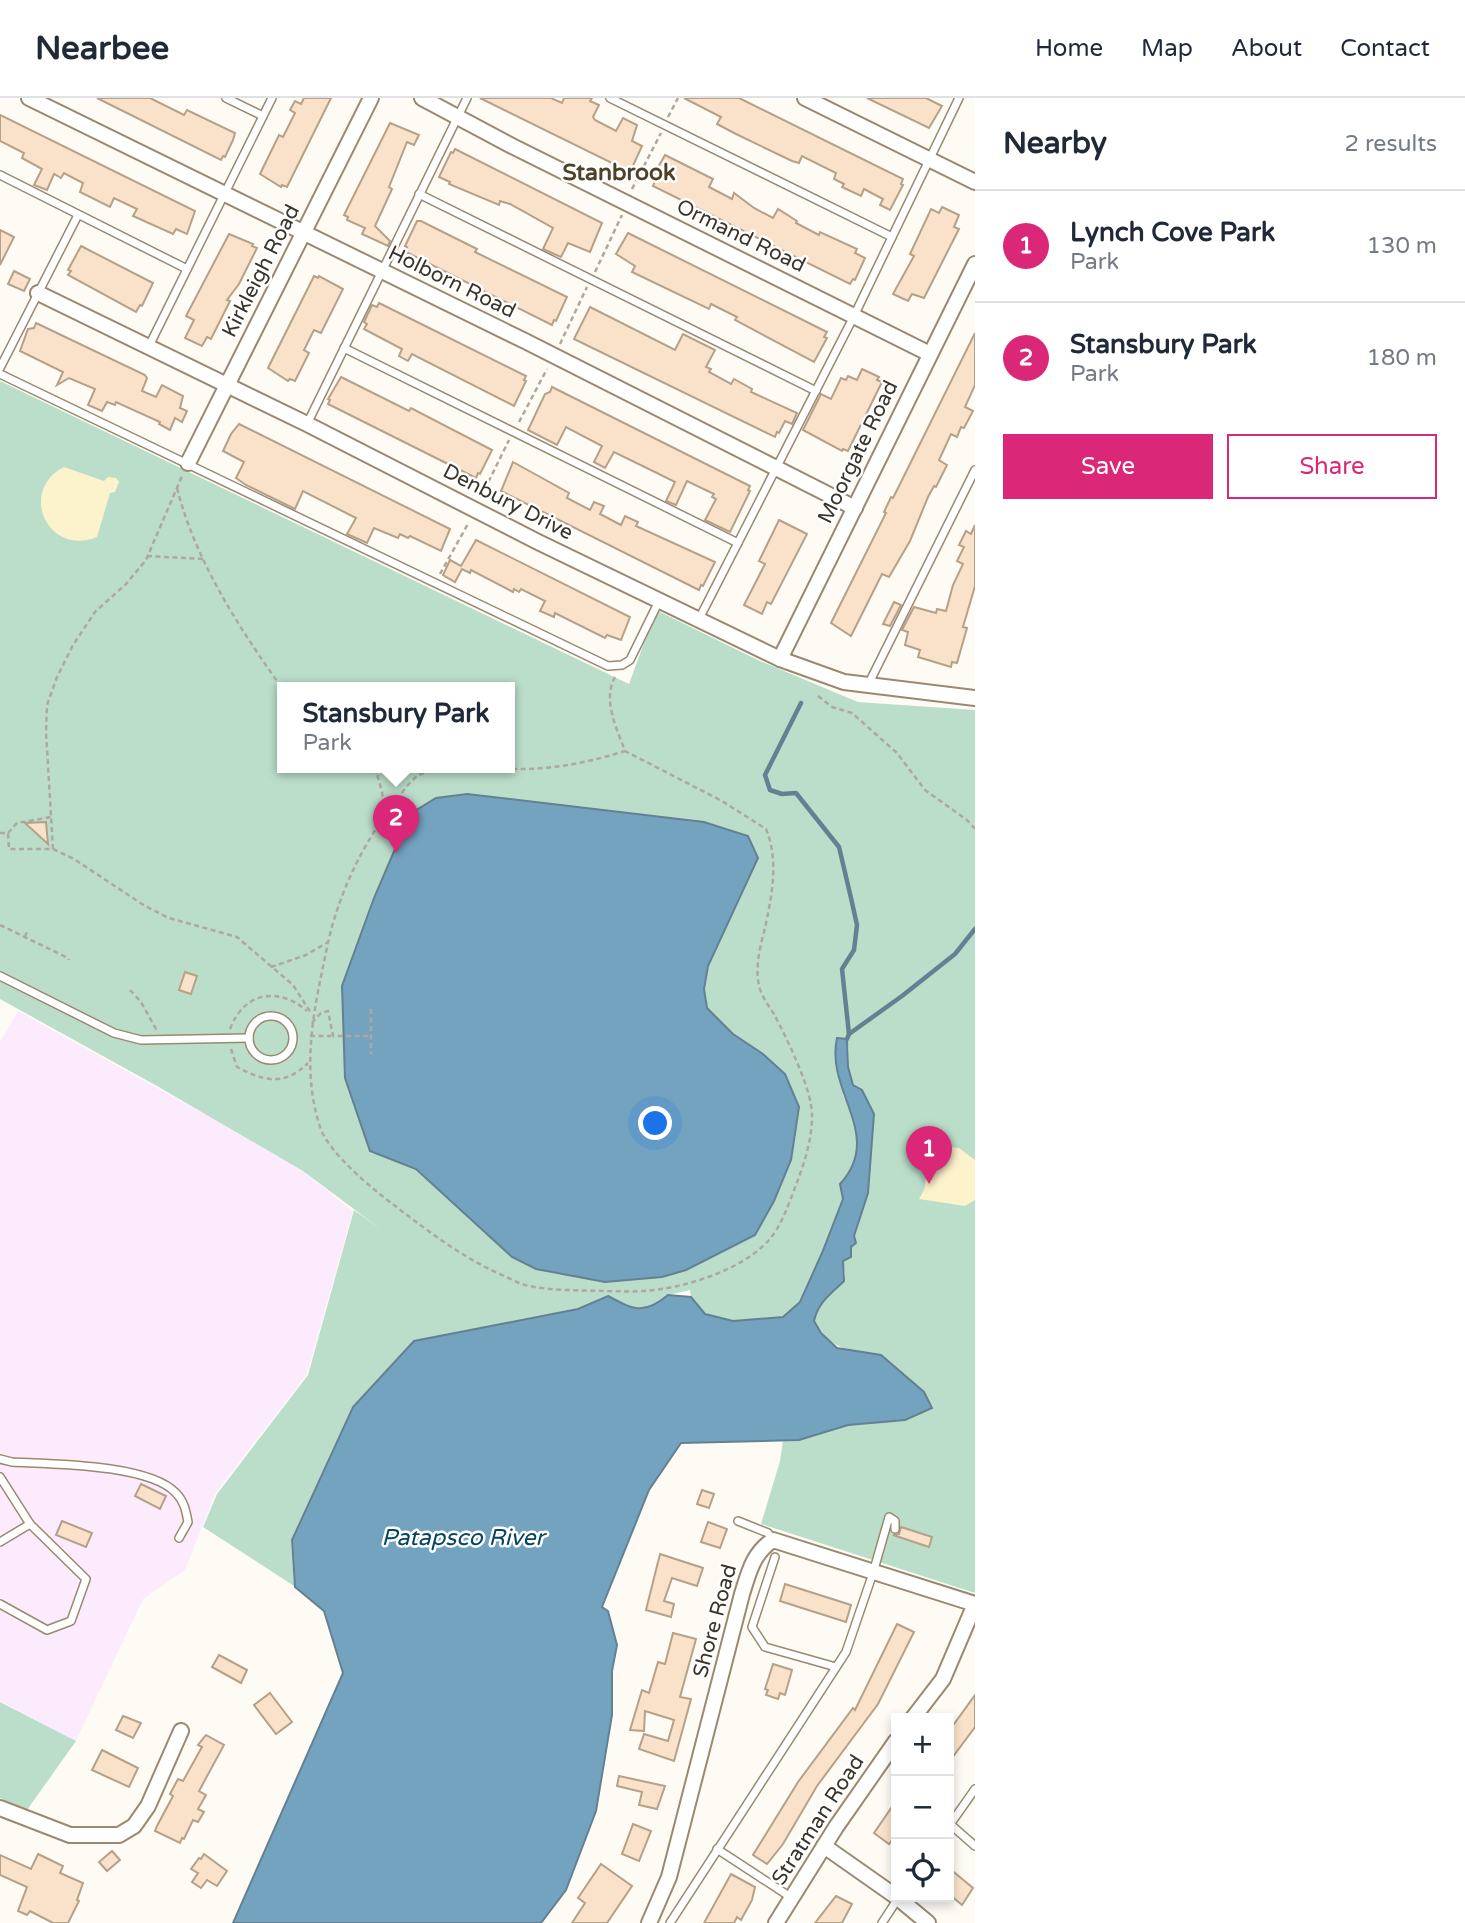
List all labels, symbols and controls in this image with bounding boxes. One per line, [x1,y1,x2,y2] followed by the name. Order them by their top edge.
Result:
[35,29,169,68] text: Nearbee
[1035,34,1103,63] text: Home
[1141,34,1193,63] text: Map
[1231,34,1302,63] text: About
[1340,34,1430,63] text: Contact
[1003,125,1107,162] text: Nearby
[1344,130,1437,158] text: 2 results
[563,159,676,187] district label: Stanbrook
[672,194,810,278] street label: Ormand Road
[217,201,305,341] street label: Kirkleigh Road
[1070,217,1275,248] text: Lynch Cove Park
[1019,232,1033,260] text: 1
[1367,232,1437,260] text: 130 m
[384,240,520,324] street label: Holborn Road
[1070,248,1119,276] text: Park
[1070,329,1257,360] text: Stansbury Park
[1019,344,1033,372] text: 2
[1367,344,1437,372] text: 180 m
[1070,360,1119,388] text: Park
[813,376,903,528] street label: Moorgate Road
[1003,434,1213,499] button: Save
[1227,434,1437,499] button: Share
[439,458,577,546] street label: Denbury Drive
[277,682,515,773] popup
[303,698,489,729] text: Stansbury Park
[303,729,352,757] text: Park
[373,795,419,853] pin: 2
[638,1106,672,1140] your location
[906,1126,952,1184] pin: 1
[382,1524,548,1552] water label: Patapsco River
[688,1562,742,1680] street label: Shore Road
[891,1713,954,1902] map controls
[891,1713,954,1776] button: +
[767,1750,869,1890] street label: Stratman Road
[891,1776,954,1839] button: −
[891,1839,954,1902] button: locate

